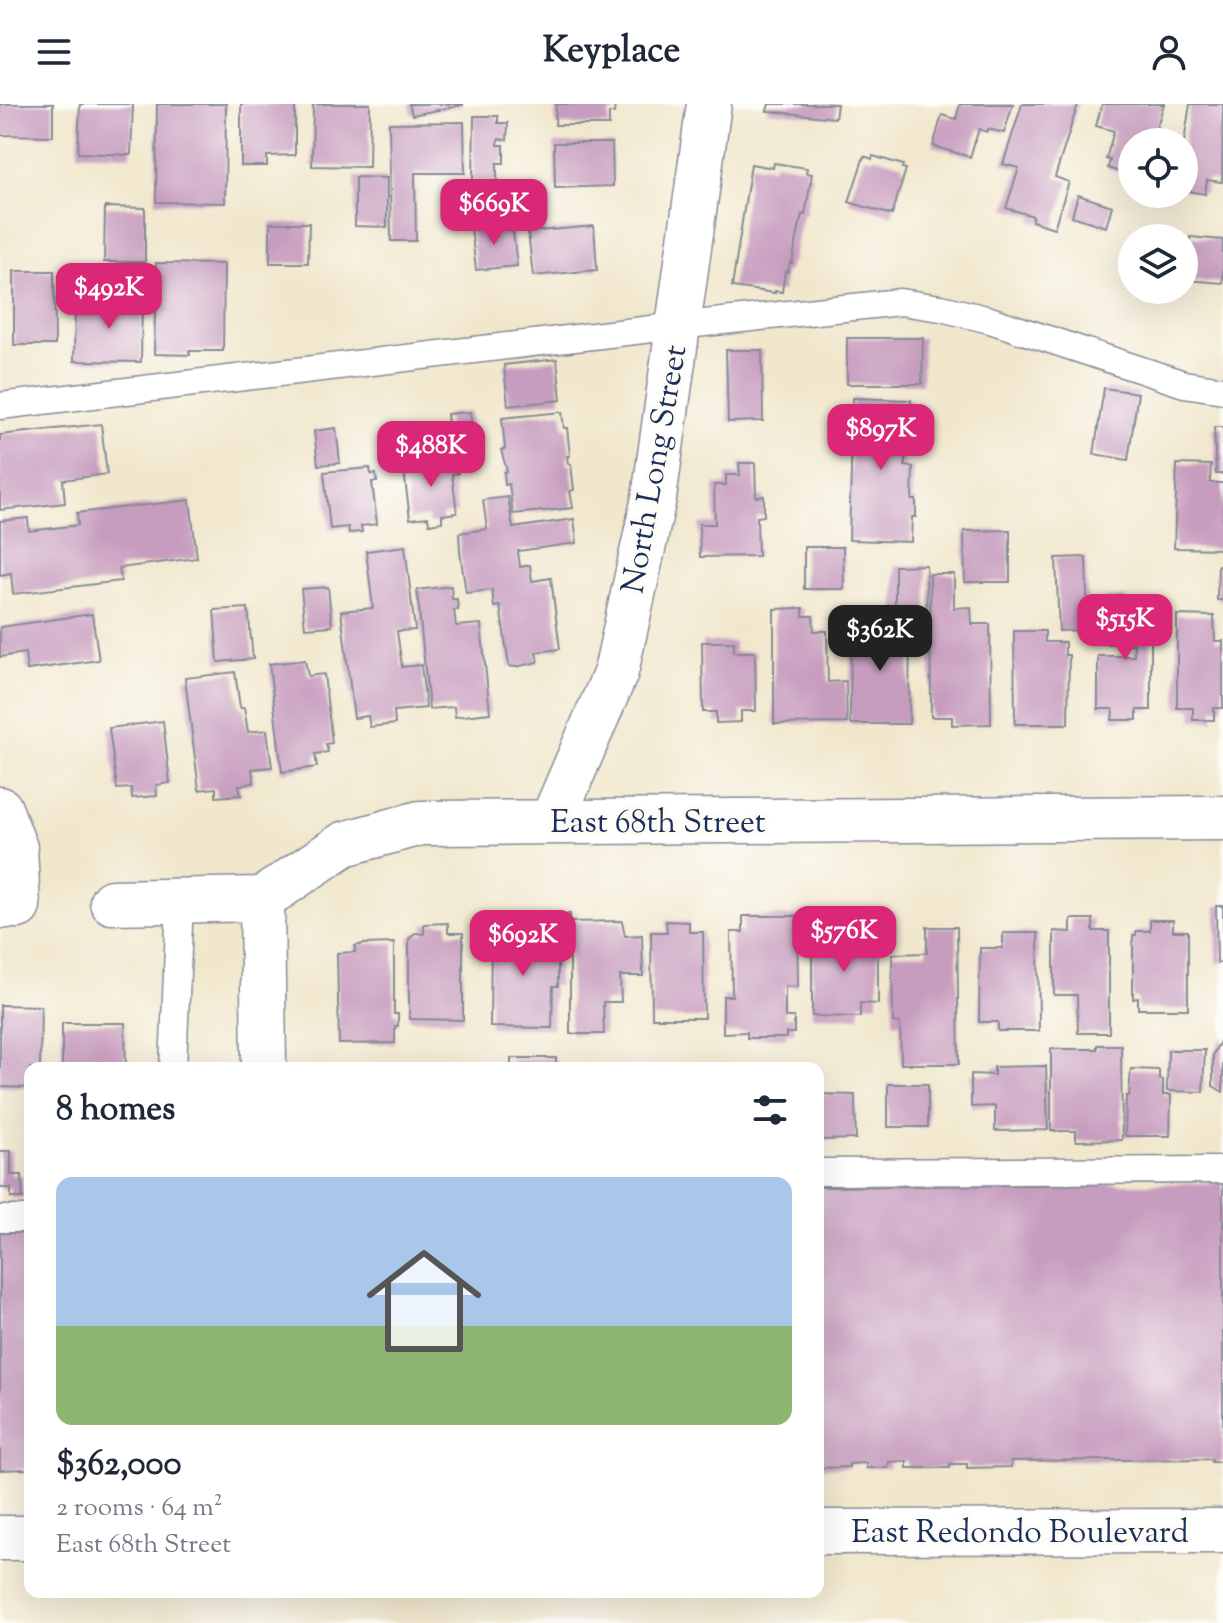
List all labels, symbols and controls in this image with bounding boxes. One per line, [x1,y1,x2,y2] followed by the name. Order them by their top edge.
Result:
[543,26,680,78] text: Keyplace
[32,30,76,74] icon: menu
[1147,30,1191,74] icon: person
[1118,128,1198,304] map controls
[1118,128,1198,208] button: locate
[438,179,550,247] pin: $669K
[458,186,530,223] text: $669K
[1118,224,1198,304] button: layers
[53,263,165,331] pin: $492K
[74,270,144,307] text: $492K
[611,342,700,597] street label: North Long Street
[825,404,937,472] pin: $897K
[845,411,917,448] text: $897K
[375,421,487,489] pin: $488K
[395,428,467,465] text: $488K
[1069,594,1181,662] pin: $515K
[1095,601,1155,638] text: $515K
[824,605,936,673] pin: $362K
[846,612,914,649] text: $362K
[550,801,766,847] street label: East 68th Street
[788,906,900,974] pin: $576K
[467,910,579,978] pin: $692K
[810,913,878,950] text: $576K
[488,917,558,954] text: $692K
[56,1086,175,1135] text: 8 homes
[748,1088,792,1132] icon: filters
[352,1229,496,1373] icon: home
[56,1441,182,1490] text: $362,000
[56,1490,223,1527] text: 2 rooms · 64 m²
[851,1511,1189,1557] street label: East Redondo Boulevard
[56,1527,231,1564] text: East 68th Street

